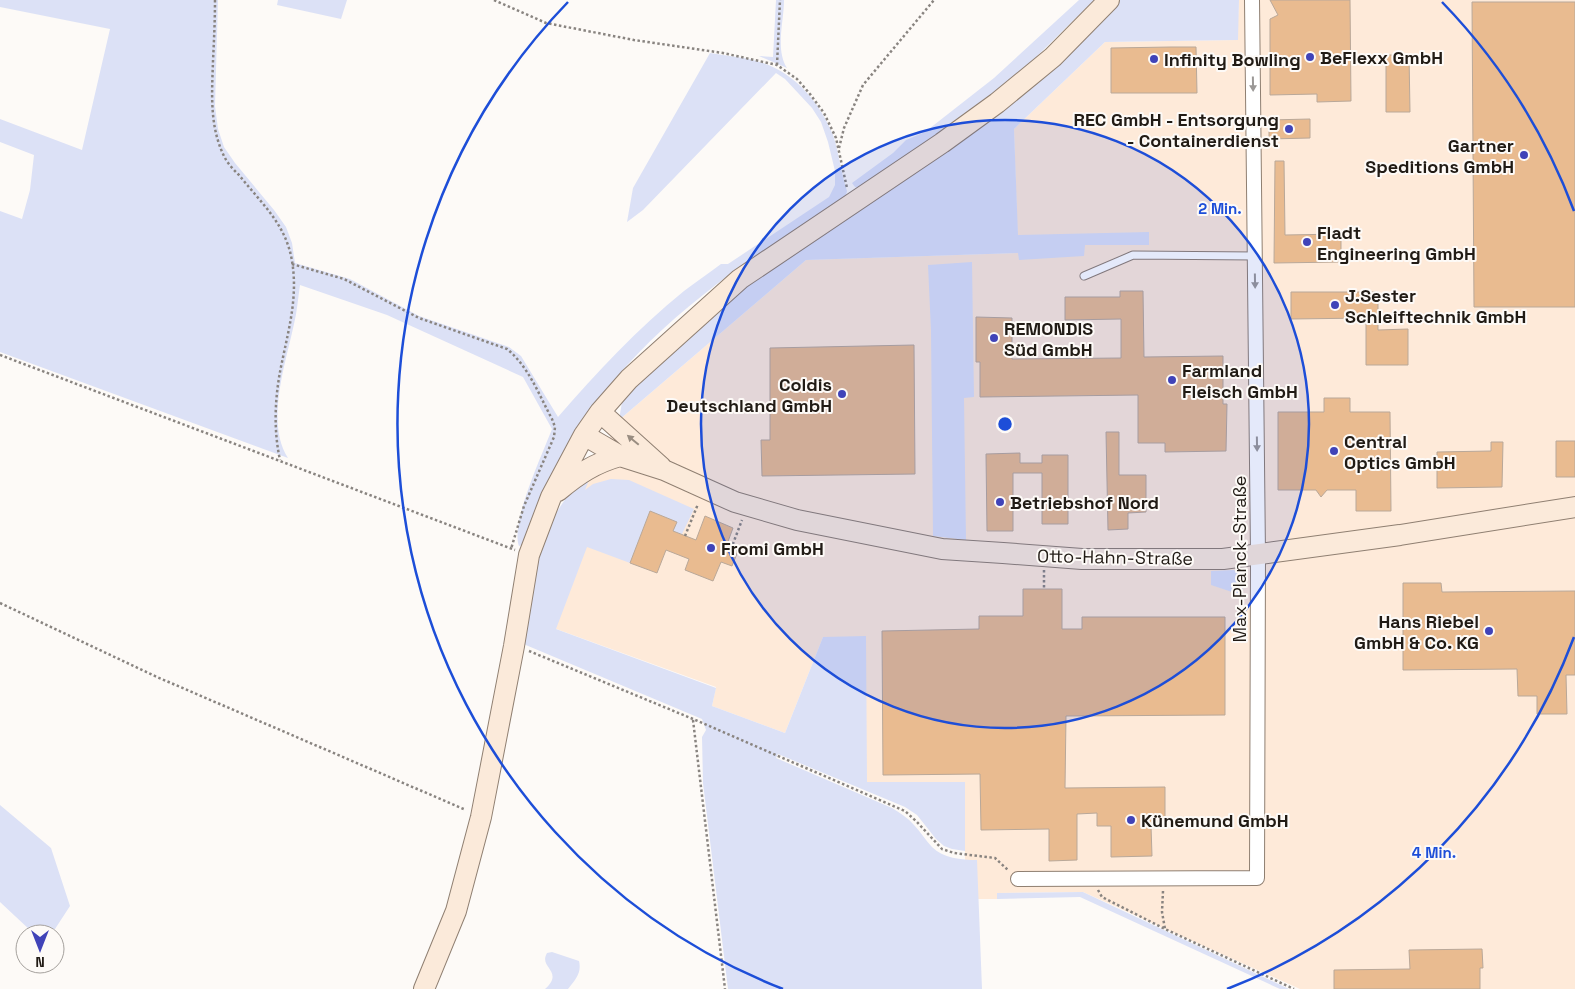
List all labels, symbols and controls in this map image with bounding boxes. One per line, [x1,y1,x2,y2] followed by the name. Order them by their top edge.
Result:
[1320,46,1443,69] place label: BeFlexx GmbH
[1164,48,1301,71] place label: Infinity Bowling
[1304,51,1316,63] marker: BeFlexx GmbH
[1148,53,1160,65] marker: Infinity Bowling
[1249,76,1257,92] one-way arrow
[1074,108,1279,152] place label: REC GmbH - Entsorgung - Containerdienst
[1283,123,1295,135] marker: REC GmbH - Entsorgung - Containerdienst
[1365,134,1514,178] place label: Gartner Speditions GmbH
[1518,149,1530,161] marker: Gartner Speditions GmbH
[1198,199,1242,218] text: 2 Min.
[1317,221,1476,265] place label: Fladt Engineering GmbH
[1301,236,1313,248] marker: Fladt Engineering GmbH
[1251,273,1259,289] one-way arrow
[1345,284,1526,328] place label: J.Sester Schleiftechnik GmbH
[1329,299,1341,311] marker: J.Sester Schleiftechnik GmbH
[1004,317,1093,361] place label: REMONDIS Süd GmbH
[988,332,1000,344] marker: REMONDIS Süd GmbH
[1182,359,1298,403] place label: Farmland Fleisch GmbH
[666,373,832,417] place label: Coldis Deutschland GmbH
[1166,374,1178,386] marker: Farmland Fleisch GmbH
[836,388,848,400] marker: Coldis Deutschland GmbH
[996,415,1014,433] centre of rings
[1344,430,1456,474] place label: Central Optics GmbH
[626,435,639,446] one-way arrow
[1253,436,1261,452] one-way arrow
[1328,445,1340,457] marker: Central Optics GmbH
[1228,476,1251,642] street label: Max-Planck-Straße
[1010,491,1159,514] place label: Betriebshof Nord
[994,496,1006,508] marker: Betriebshof Nord
[721,537,824,560] place label: Fromi GmbH
[705,542,717,554] marker: Fromi GmbH
[1037,544,1193,570] street label: Otto-Hahn-Straße
[1354,610,1479,654] place label: Hans Riebel GmbH & Co. KG
[1483,625,1495,637] marker: Hans Riebel GmbH & Co. KG
[1141,809,1289,832] place label: Künemund GmbH
[1125,814,1137,826] marker: Künemund GmbH
[1412,843,1456,862] text: 4 Min.
[15,924,65,974] north arrow
[35,953,45,971] text: N

